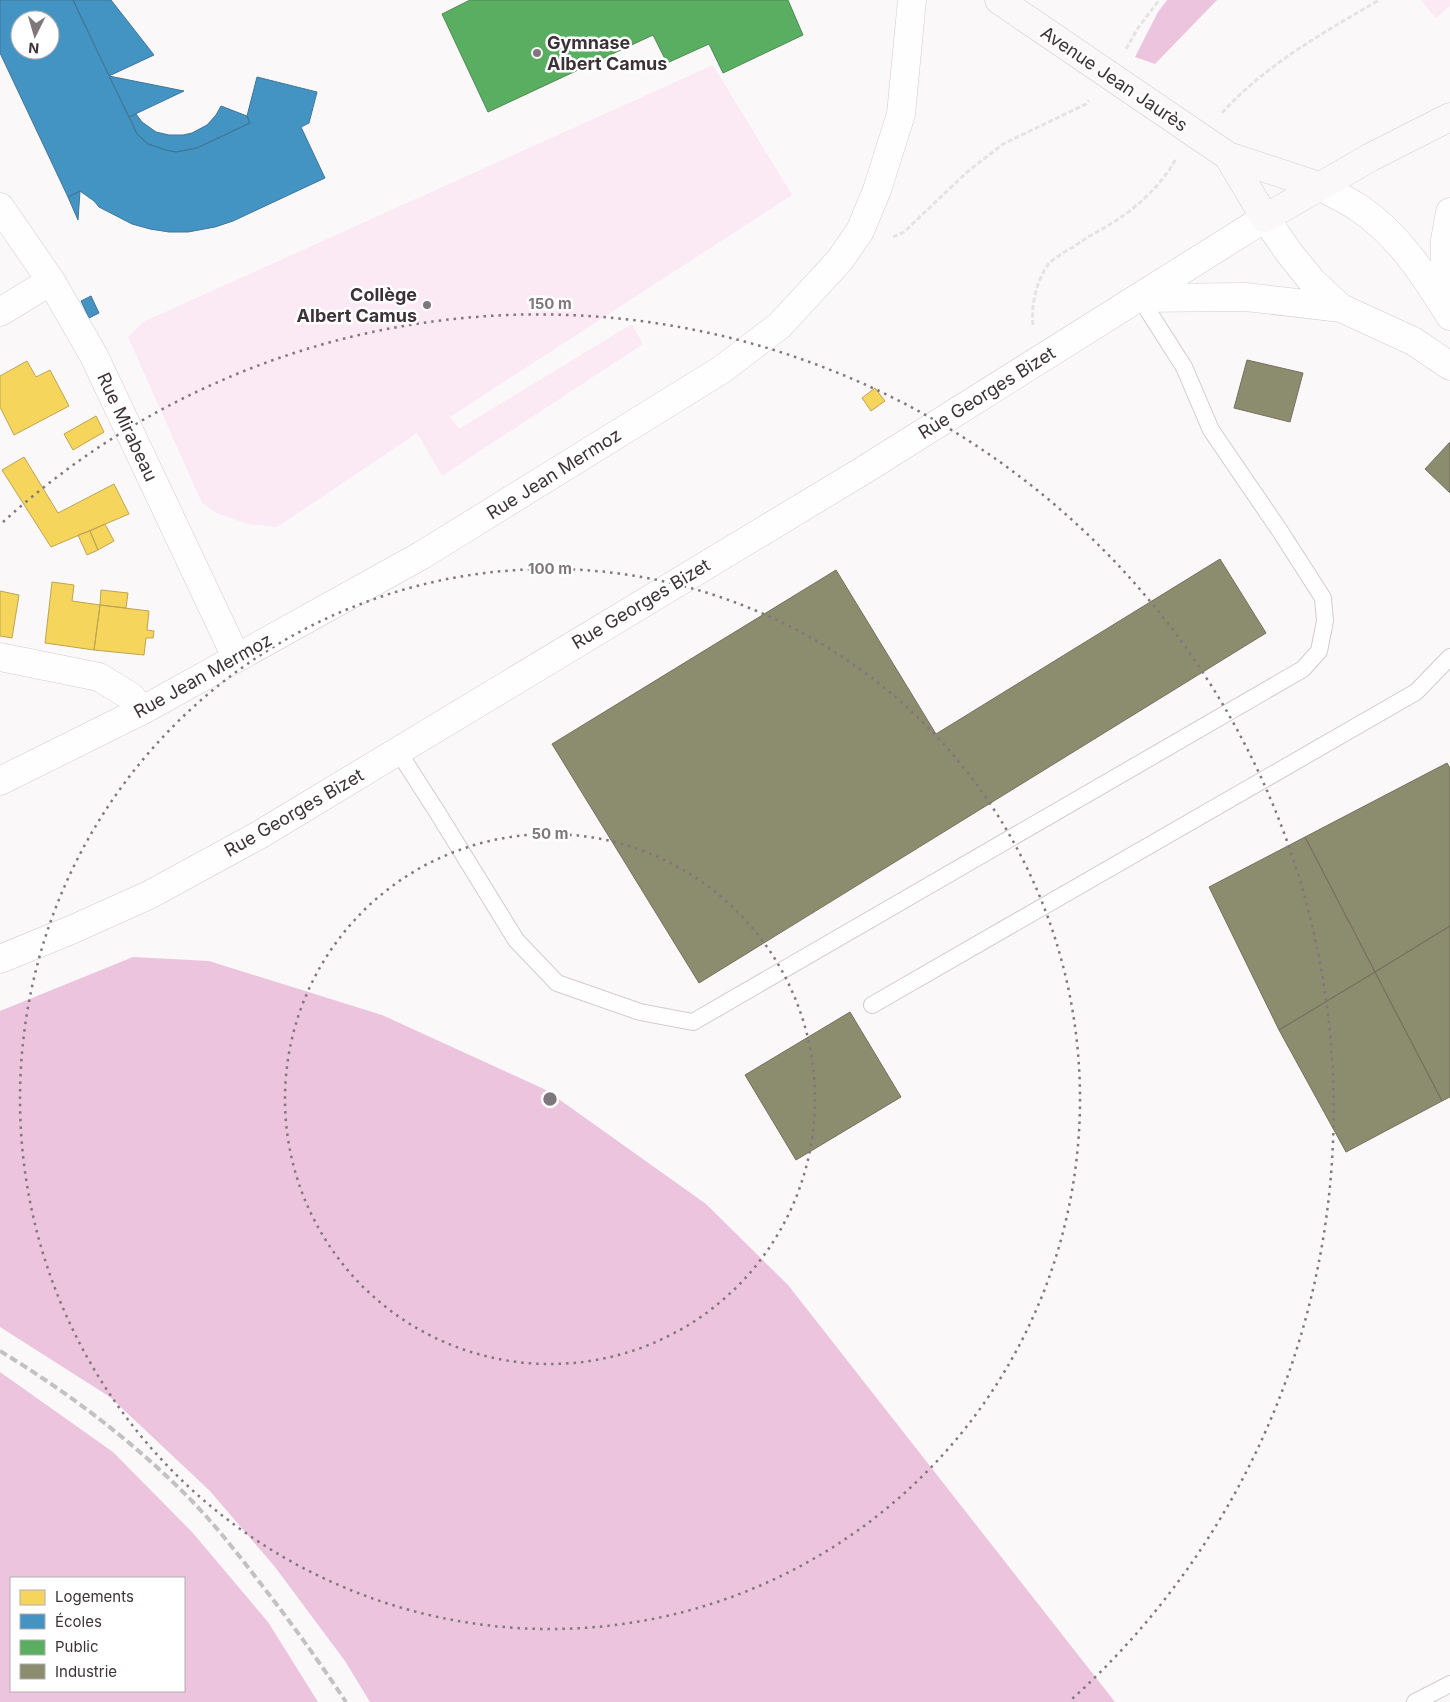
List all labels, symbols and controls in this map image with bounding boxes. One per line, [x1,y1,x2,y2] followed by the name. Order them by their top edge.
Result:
[10,10,60,60] north arrow
[1037,22,1192,136] street label: Avenue Jean Jaurès
[547,32,667,74] place label: Gymnase Albert Camus
[28,40,40,57] text: N
[531,47,543,59] marker: Gymnase Albert Camus
[297,284,417,326] place label: Collège Albert Camus
[528,294,572,313] text: 150 m
[421,299,433,311] marker: Collège Albert Camus
[914,342,1059,443] street label: Rue Georges Bizet
[93,369,162,485] street label: Rue Mirabeau
[483,424,625,523] street label: Rue Jean Mermoz
[568,554,714,653] street label: Rue Georges Bizet
[528,559,572,578] text: 100 m
[130,629,275,722] street label: Rue Jean Mermoz
[220,764,367,861] street label: Rue Georges Bizet
[532,824,568,843] text: 50 m
[541,1090,559,1108] centre of rings
[10,1577,185,1692] legend
[55,1587,134,1606] text: Logements
[55,1612,102,1631] text: Écoles
[55,1637,98,1656] text: Public
[55,1662,117,1681] text: Industrie

